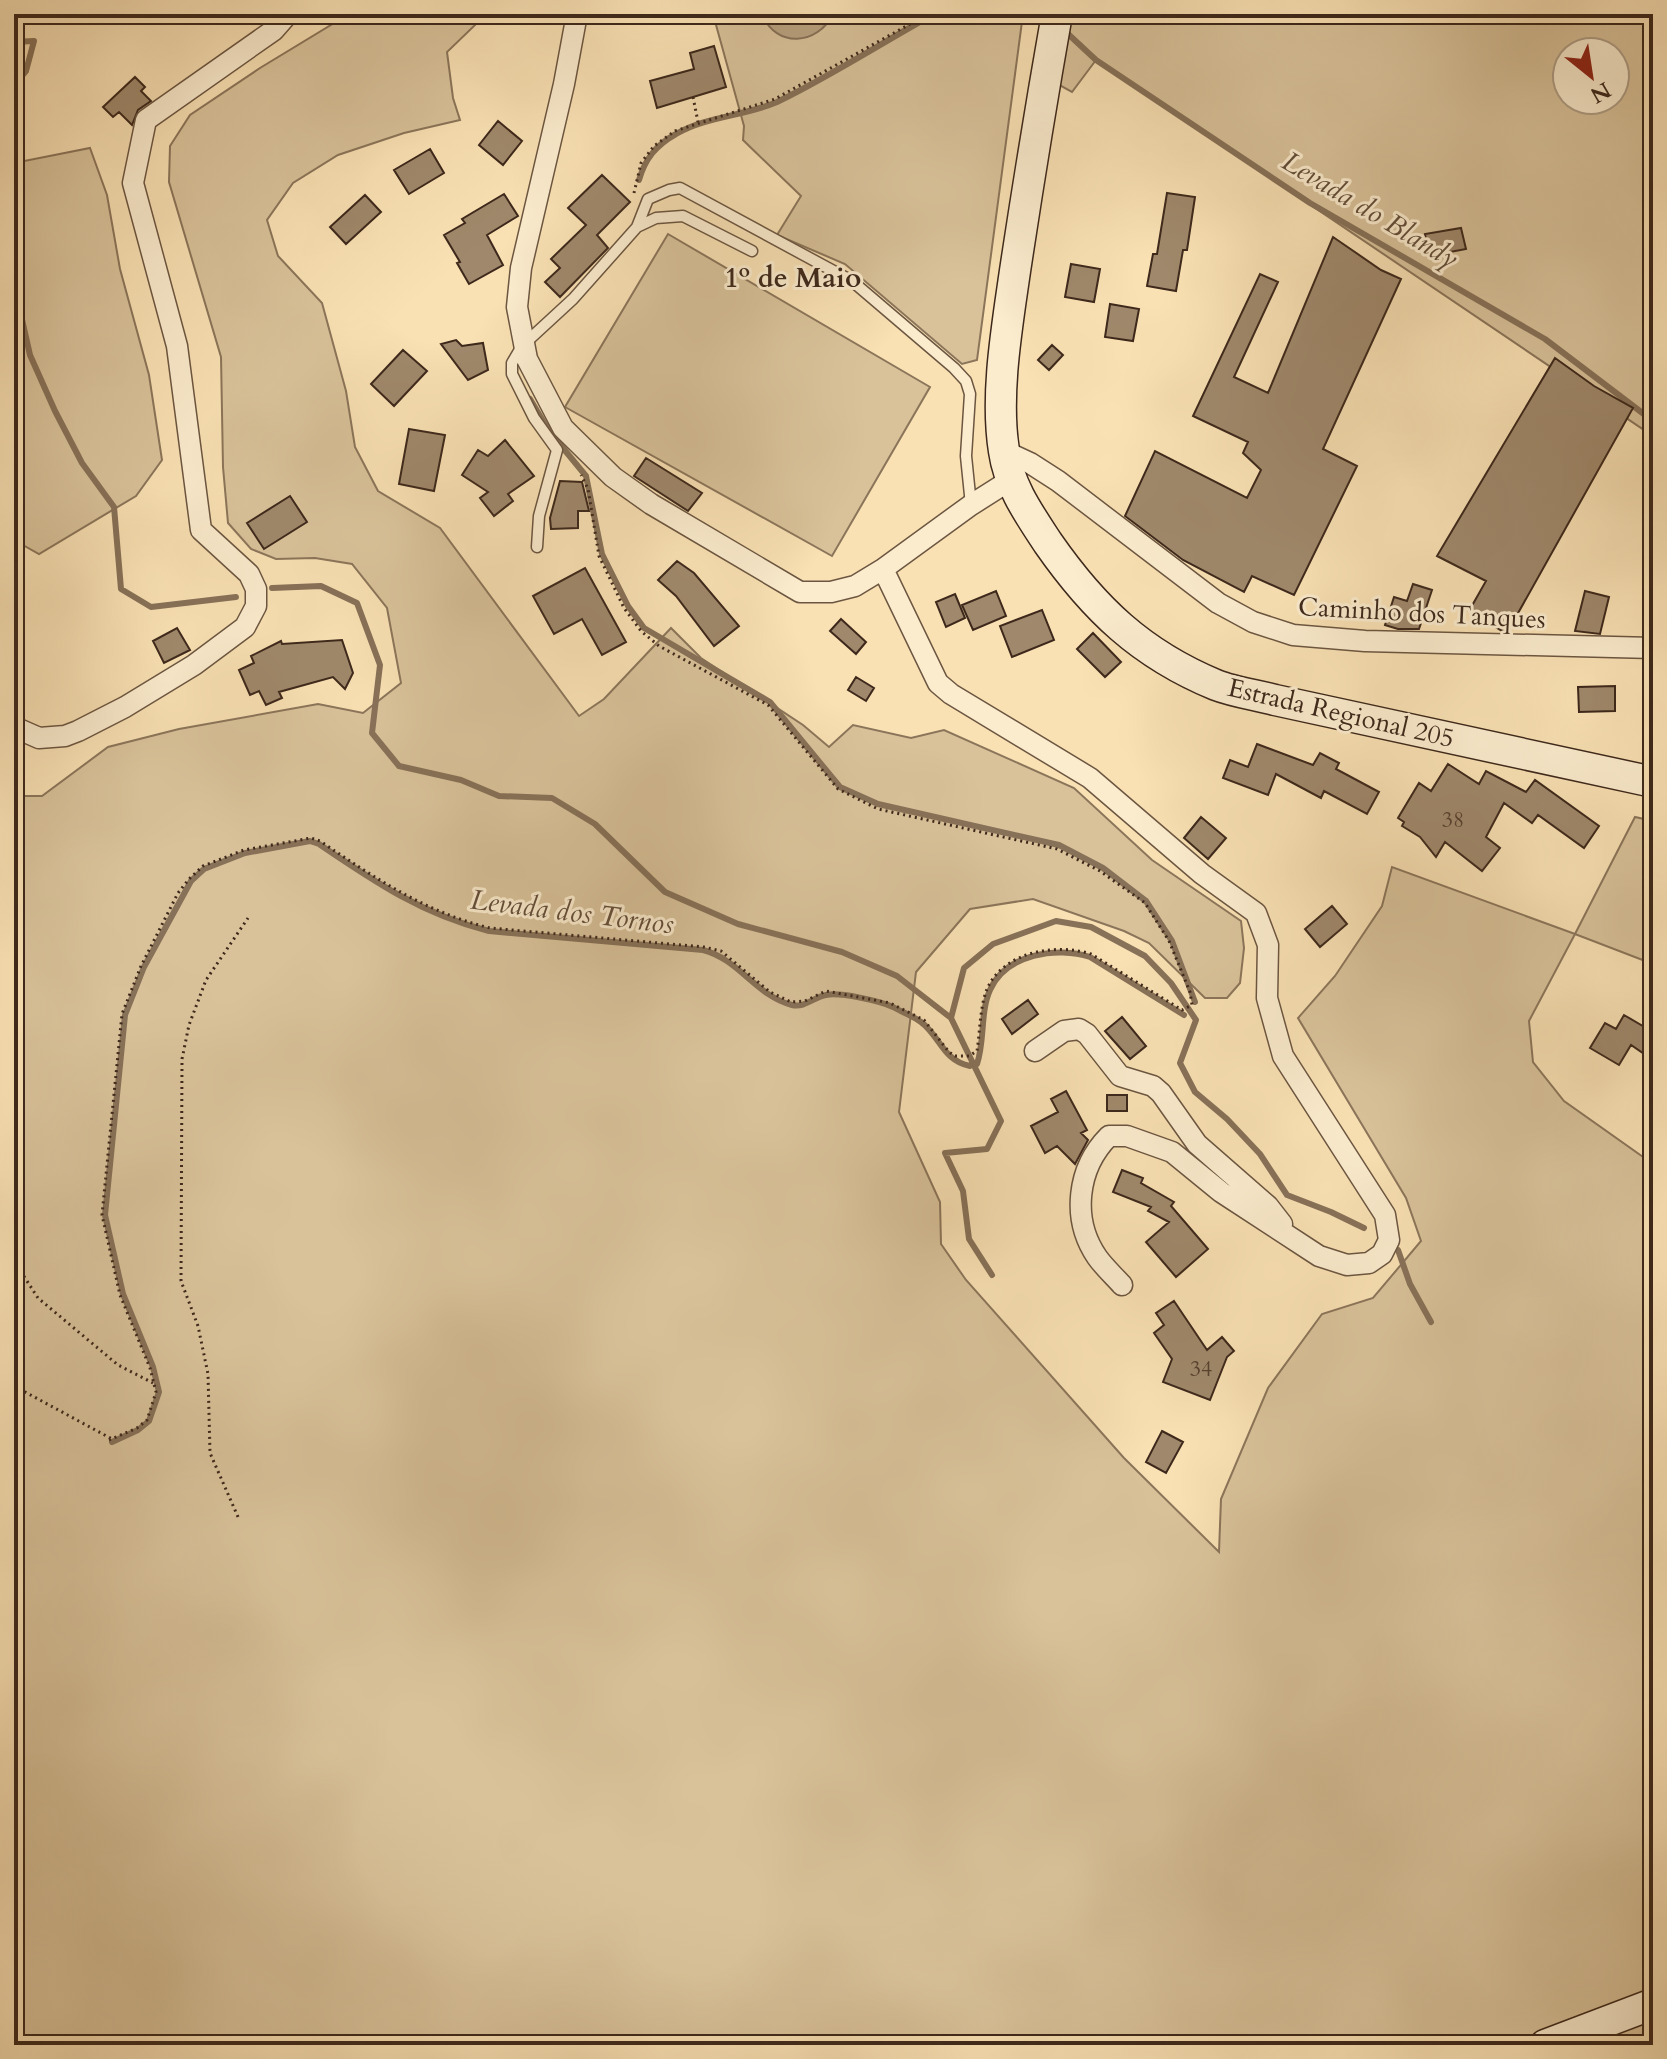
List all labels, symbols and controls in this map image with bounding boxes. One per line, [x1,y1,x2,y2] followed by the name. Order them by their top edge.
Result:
[1551,36,1631,116] north arrow
[1585,75,1616,110] text: N
[1275,142,1466,278] water label: Levada do Blandy
[725,259,861,297] district label: 1º de Maio
[1297,589,1547,637] street label: Caminho dos Tanques
[1224,670,1458,756] street label: Estrada Regional 205
[1442,805,1464,835] house number: 38
[468,881,676,943] water label: Levada dos Tornos
[1190,1354,1212,1384] house number: 34

